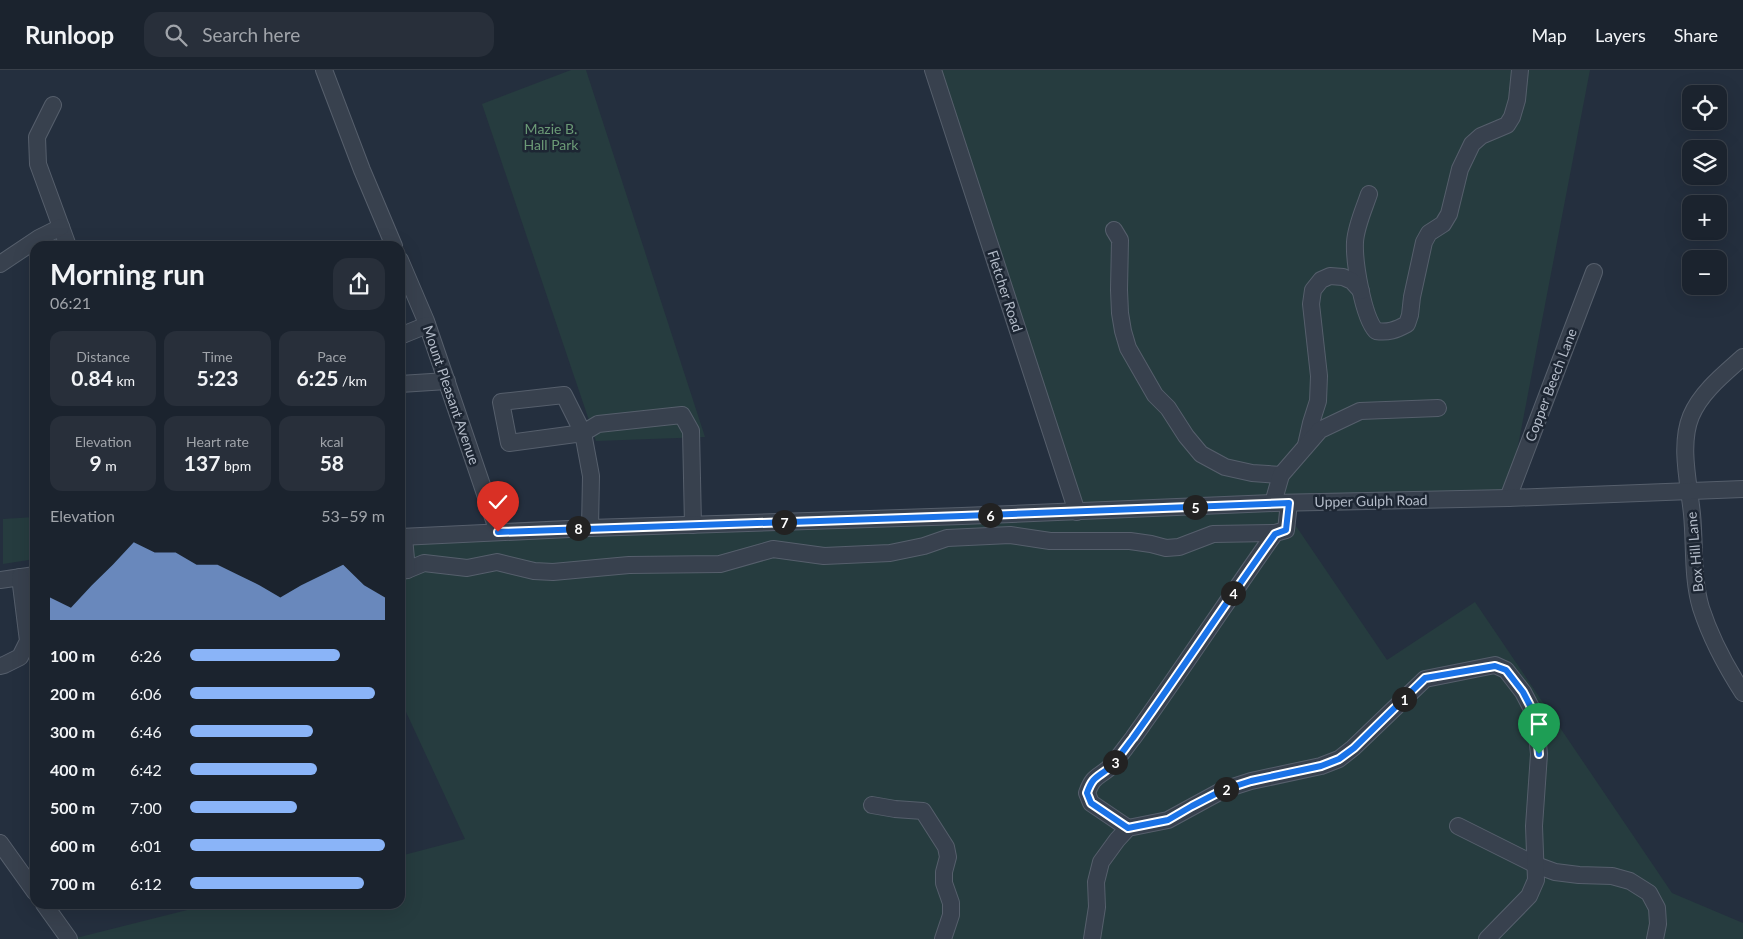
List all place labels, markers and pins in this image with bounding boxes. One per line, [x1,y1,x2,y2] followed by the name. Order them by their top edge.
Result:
[477,481,519,532] pin
[1182,494,1208,520] pin: 5
[978,502,1002,528] pin: 6
[772,510,796,534] pin: 7
[566,516,590,540] pin: 8
[1220,580,1246,606] pin: 4
[1392,686,1416,712] pin: 1
[1518,703,1560,754] pin
[1102,750,1128,774] pin: 3
[1214,776,1238,802] pin: 2

